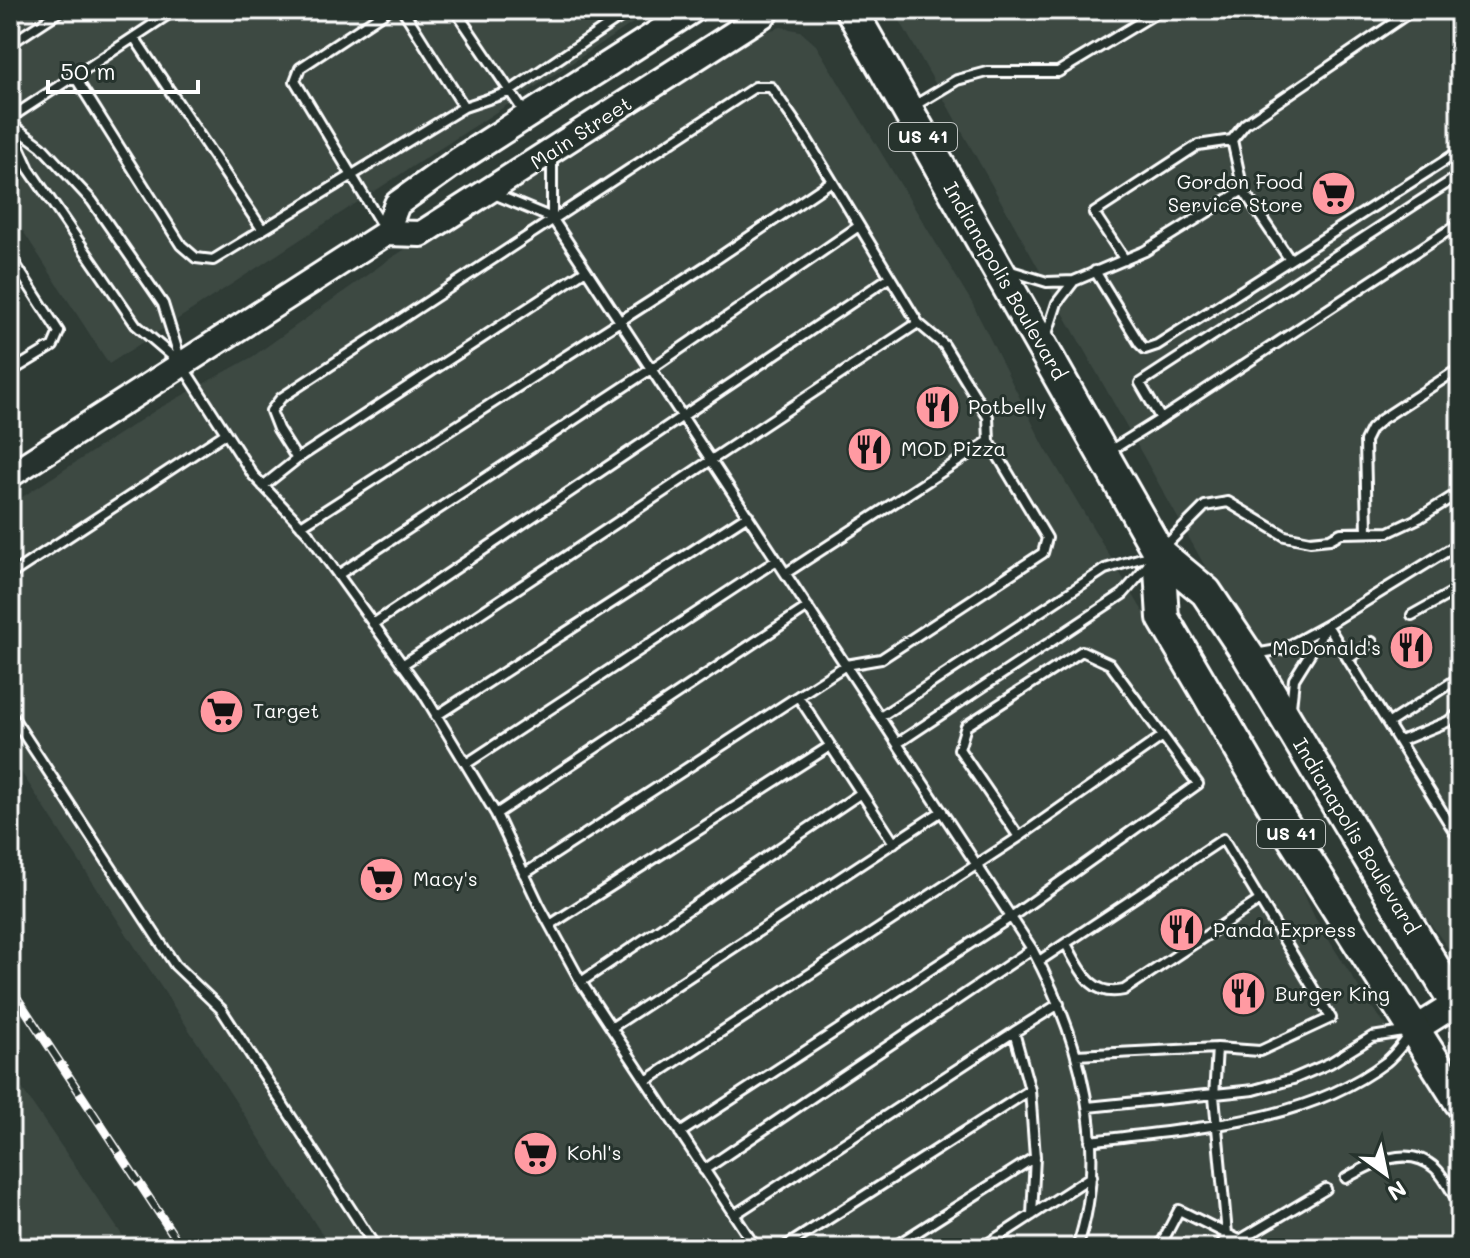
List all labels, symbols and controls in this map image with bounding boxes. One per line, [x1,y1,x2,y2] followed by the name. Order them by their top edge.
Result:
[48,44,198,94] scale bar
[60,55,116,86] text: 50 m
[525,90,636,175] street label: Main Street
[889,123,957,151] road number: US 41
[1168,168,1303,217] place label: Gordon Food Service Store
[1310,169,1358,217] supermarket icon: Gordon Food Service Store
[938,177,1073,384] street label: Indianapolis Boulevard
[913,383,961,431] restaurant icon: Potbelly
[968,393,1046,419] place label: Potbelly
[846,425,894,473] restaurant icon: MOD Pizza
[901,435,1006,461] place label: MOD Pizza
[1388,624,1436,672] restaurant icon: McDonald's
[1272,634,1381,660] place label: McDonald's
[198,687,246,735] supermarket icon: Target
[253,697,319,723] place label: Target
[1288,733,1426,938] street label: Indianapolis Boulevard
[1257,820,1325,848] road number: US 41
[358,855,406,903] supermarket icon: Macy's
[413,865,478,891] place label: Macy's
[1158,906,1206,954] restaurant icon: Panda Express
[1213,916,1356,942] place label: Panda Express
[1220,970,1268,1018] restaurant icon: Burger King
[1275,980,1390,1006] place label: Burger King
[512,1129,560,1177] supermarket icon: Kohl's
[1346,1134,1426,1214] north arrow
[567,1139,621,1165] place label: Kohl's
[1382,1174,1412,1208] text: N

